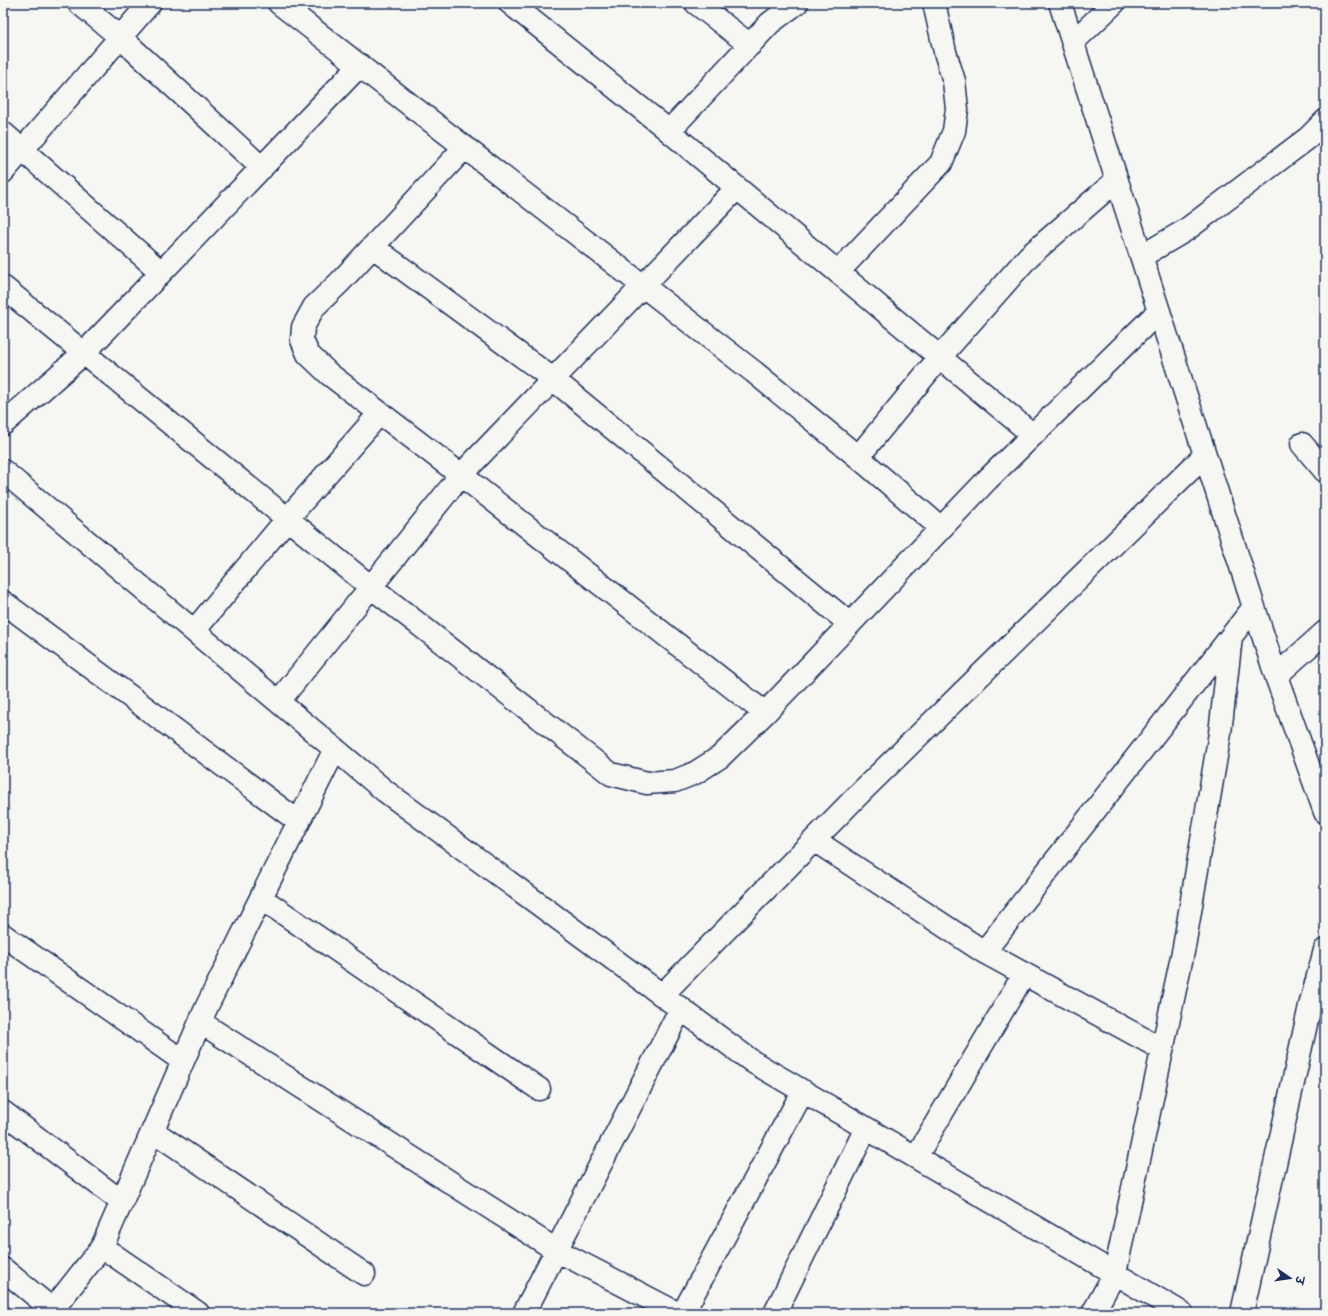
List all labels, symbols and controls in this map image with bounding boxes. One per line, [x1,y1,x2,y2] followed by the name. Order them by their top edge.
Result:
[1270,1258,1310,1298] north arrow
[1291,1274,1307,1287] text: उ

